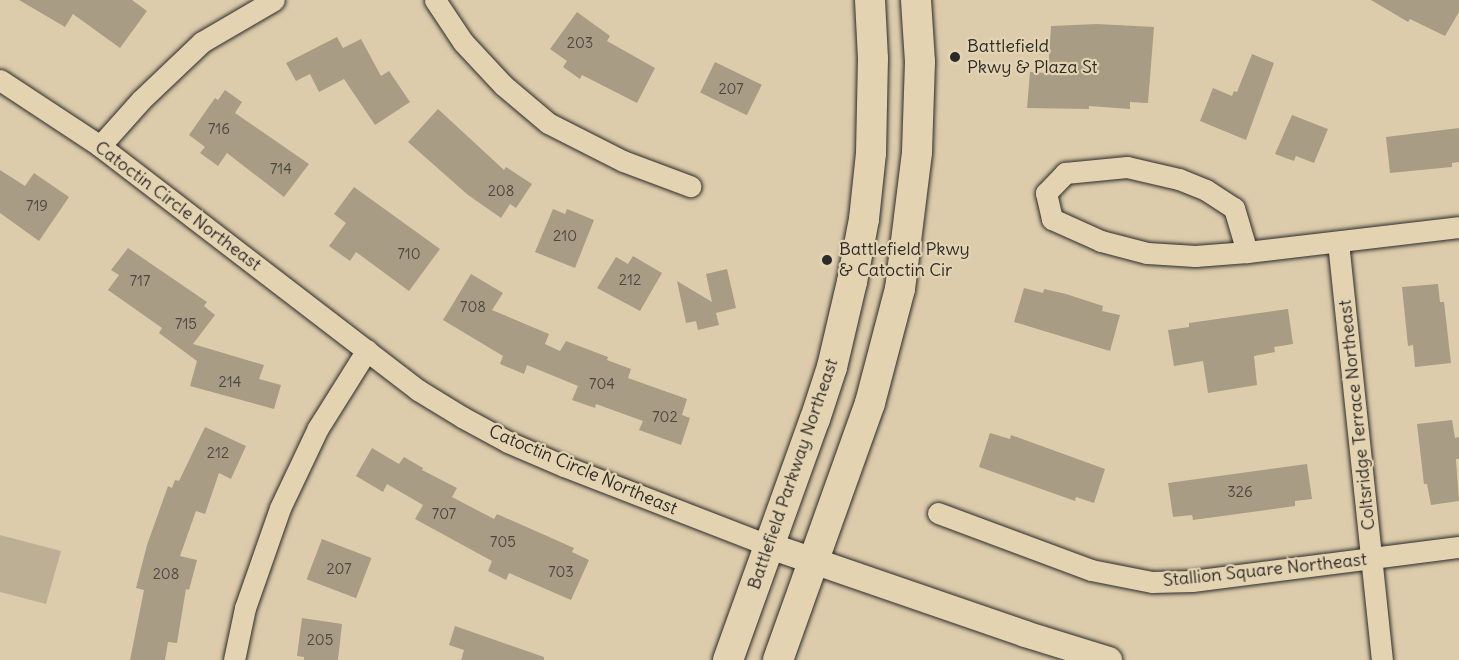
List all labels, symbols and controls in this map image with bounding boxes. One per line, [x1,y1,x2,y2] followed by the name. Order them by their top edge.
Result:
[567,34,593,52] house number: 203
[967,36,1098,78] place label: Battlefield Pkwy & Plaza St
[948,50,962,64] marker: Battlefield Pkwy & Plaza St
[718,80,744,98] house number: 207
[208,120,230,138] house number: 716
[91,136,265,276] street label: Catoctin Circle Northeast
[270,160,292,178] house number: 714
[488,182,514,200] house number: 208
[26,197,48,215] house number: 719
[553,227,577,245] house number: 210
[839,239,970,282] place label: Battlefield Pkwy & Catoctin Cir
[397,245,421,263] house number: 710
[820,253,834,267] marker: Battlefield Pkwy & Catoctin Cir
[619,271,641,289] house number: 212
[130,272,150,290] house number: 717
[460,298,486,316] house number: 708
[1334,299,1380,531] street label: Coltsridge Terrace Northeast
[175,315,197,333] house number: 715
[743,356,843,592] street label: Battlefield Parkway Northeast
[219,373,241,391] house number: 214
[589,375,615,393] house number: 704
[652,408,678,426] house number: 702
[485,420,681,520] street label: Catoctin Circle Northeast
[207,444,229,462] house number: 212
[1227,483,1253,501] house number: 326
[432,505,456,523] house number: 707
[490,533,516,551] house number: 705
[1162,549,1368,591] street label: Stallion Square Northeast
[326,560,352,578] house number: 207
[548,563,574,581] house number: 703
[153,565,179,583] house number: 208
[307,631,333,649] house number: 205

